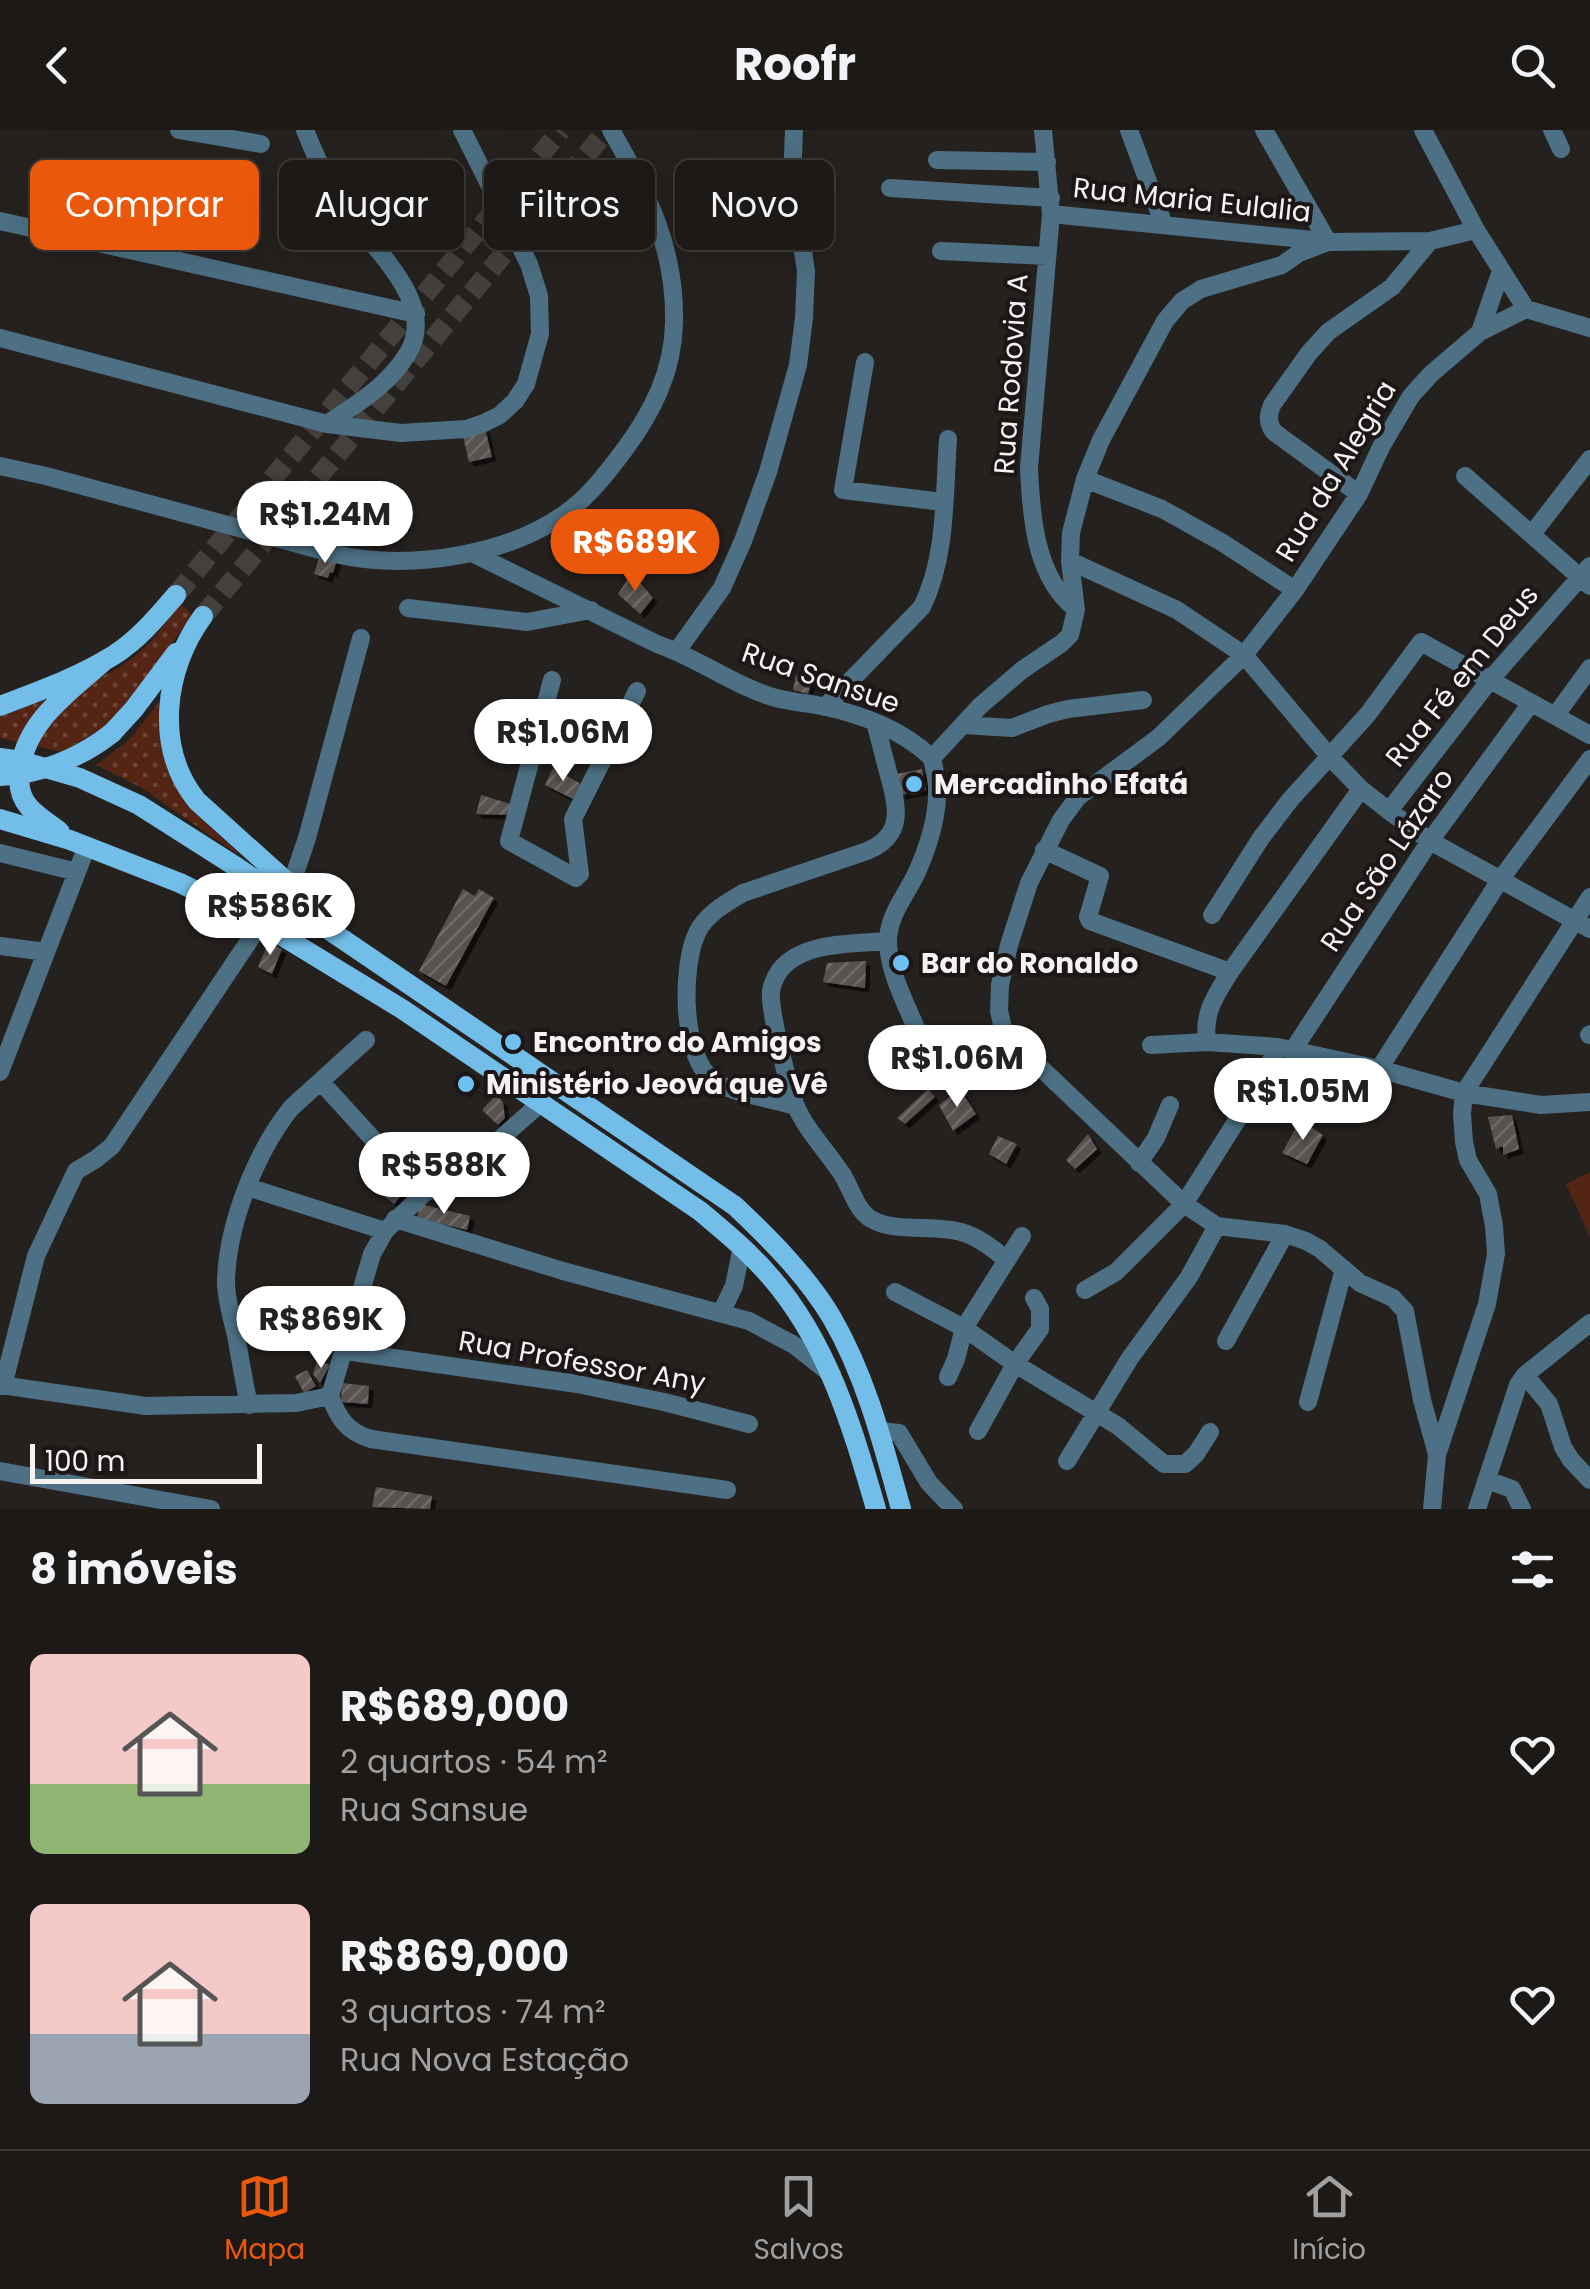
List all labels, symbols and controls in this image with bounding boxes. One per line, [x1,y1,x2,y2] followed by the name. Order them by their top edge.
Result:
[734,33,856,96] text: Roofr
[30,38,85,93] icon: back
[1505,38,1560,93] icon: search
[30,160,259,250] chip: Comprar
[279,160,464,250] chip: Alugar
[484,160,655,250] chip: Filtros
[675,160,834,250] chip: Novo
[1071,168,1313,232] street label: Rua Maria Eulalia
[985,272,1037,476] street label: Rua Rodovia A
[1266,373,1406,569] street label: Rua da Alegria
[233,481,417,566] pin: R$1.24M
[259,491,391,536] text: R$1.24M
[554,509,716,594] pin: R$689K
[572,519,698,564] text: R$689K
[1376,577,1548,775] street label: Rua Fé em Deus
[737,633,905,723] street label: Rua Sansue
[471,699,655,784] pin: R$1.06M
[496,709,630,754] text: R$1.06M
[1311,761,1463,959] street label: Rua São Lázaro
[934,765,1188,804] place label: Mercadinho Efatá
[903,773,925,795] marker: Mercadinho Efatá
[189,873,351,958] pin: R$586K
[207,883,333,928] text: R$586K
[921,944,1138,983] place label: Bar do Ronaldo
[890,952,912,974] marker: Bar do Ronaldo
[533,1023,822,1062] place label: Encontro do Amigos
[865,1025,1049,1110] pin: R$1.06M
[502,1031,524,1053] marker: Encontro do Amigos
[890,1035,1024,1080] text: R$1.06M
[1211,1058,1395,1143] pin: R$1.05M
[486,1065,828,1104] place label: Ministério Jeová que Vê
[1236,1068,1370,1113] text: R$1.05M
[455,1073,477,1095] marker: Ministério Jeová que Vê
[363,1132,525,1217] pin: R$588K
[381,1142,507,1187] text: R$588K
[240,1286,402,1371] pin: R$869K
[258,1296,384,1341] text: R$869K
[455,1321,709,1403] street label: Rua Professor Any
[30,1439,262,1484] scale bar
[45,1442,125,1481] text: 100 m
[30,1540,238,1599] text: 8 imóveis
[1505,1542,1560,1597] icon: filters
[340,1677,569,1736] text: R$689,000
[110,1694,230,1814] icon: home
[1505,1727,1560,1782] icon: heart
[340,1739,608,1784] text: 2 quartos · 54 m²
[340,1787,528,1832] text: Rua Sansue
[340,1927,569,1986] text: R$869,000
[110,1944,230,2064] icon: home
[1505,1977,1560,2032] icon: heart
[340,1989,605,2034] text: 3 quartos · 74 m²
[340,2037,629,2082] text: Rua Nova Estação
[224,2169,305,2271] tab: Mapa
[753,2169,844,2271] tab: Salvos
[1292,2169,1366,2271] tab: Início

